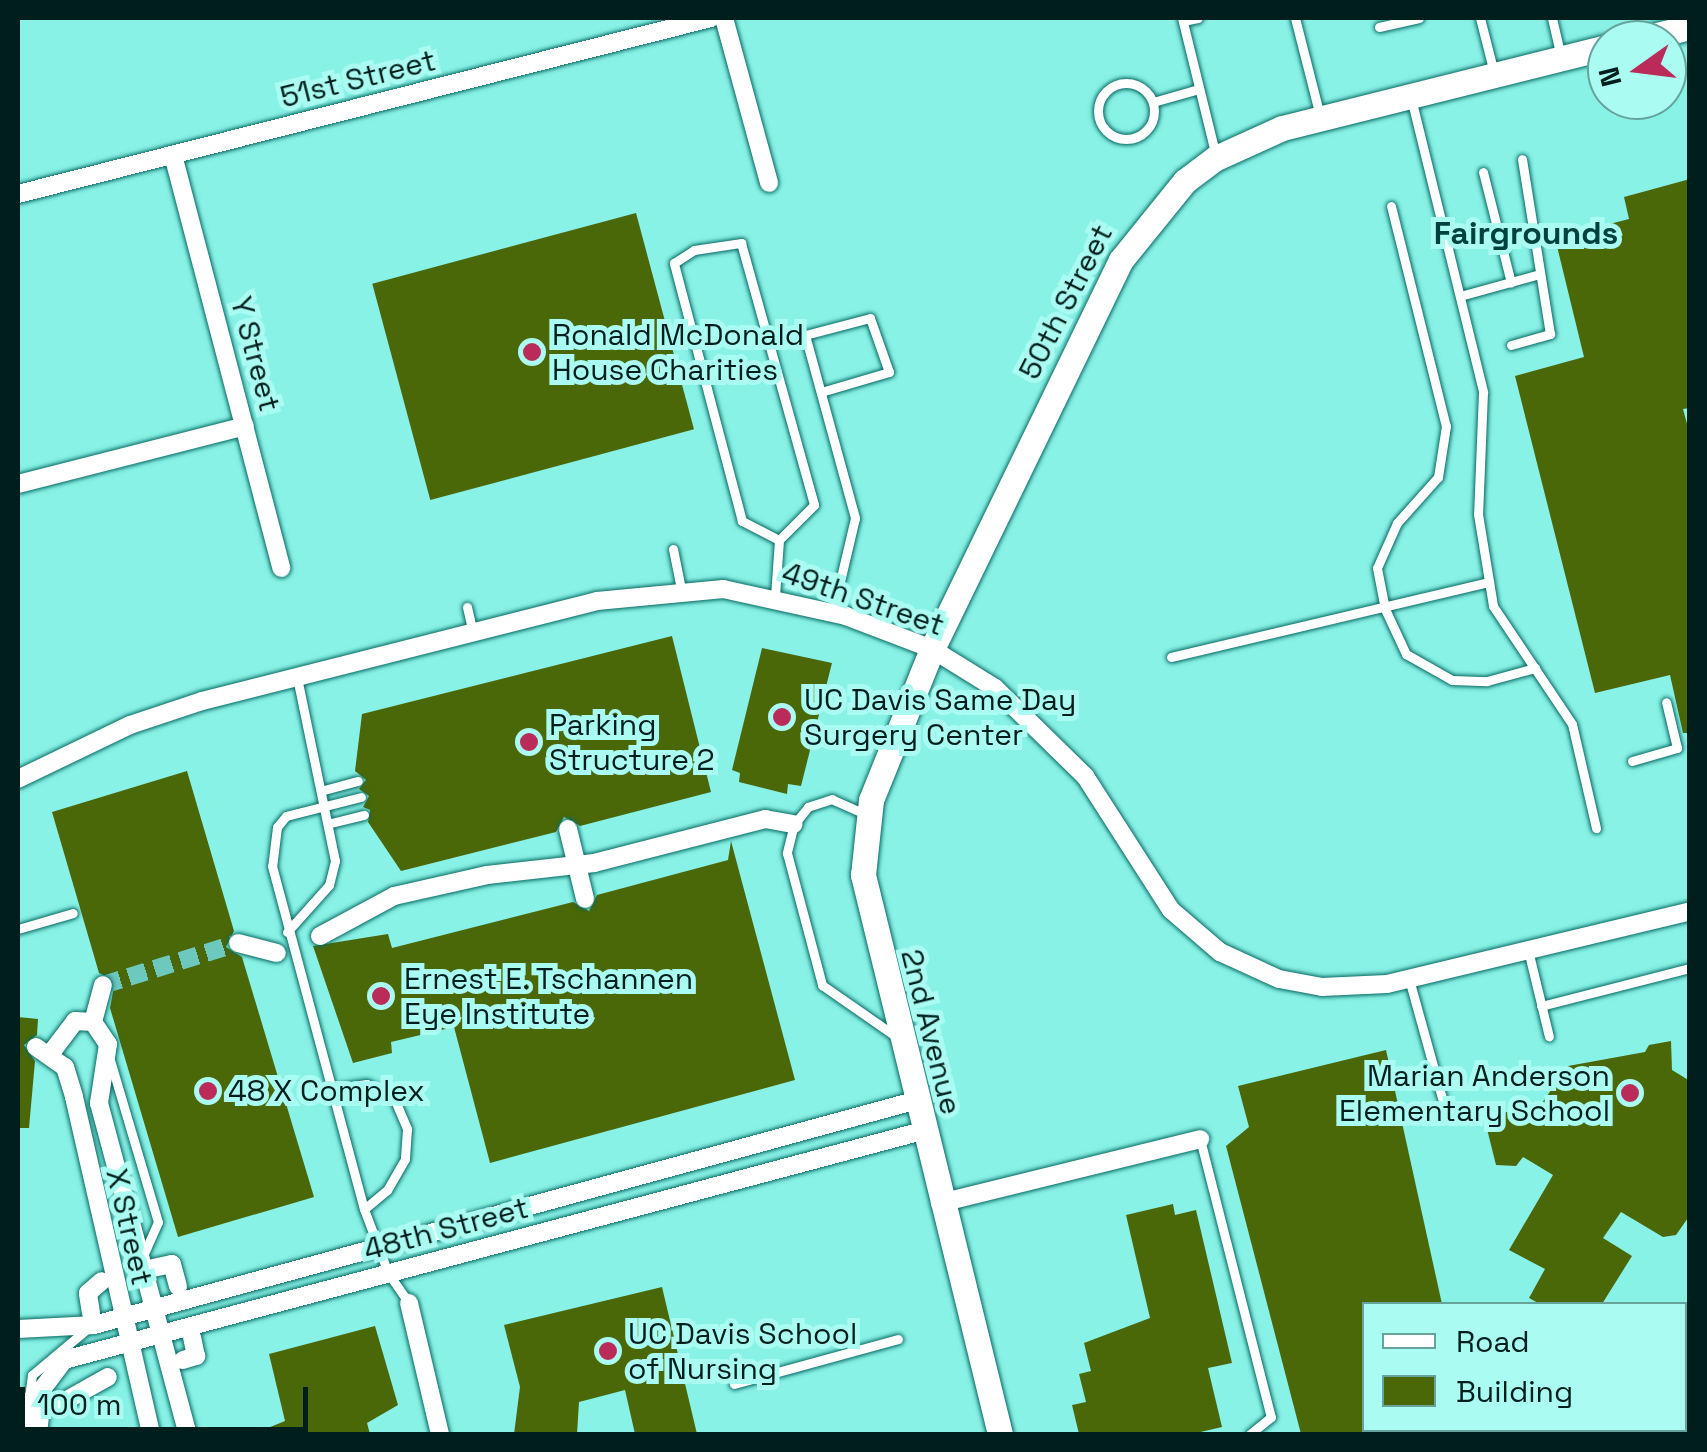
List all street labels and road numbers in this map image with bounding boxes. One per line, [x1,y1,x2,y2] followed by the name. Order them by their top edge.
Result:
[277,42,439,116] street label: 51st Street
[1012,219,1120,385] street label: 50th Street
[222,292,288,416] street label: Y Street
[777,555,949,643] street label: 49th Street
[893,945,969,1119] street label: 2nd Avenue
[98,1165,160,1289] street label: X Street
[360,1190,532,1268] street label: 48th Street

